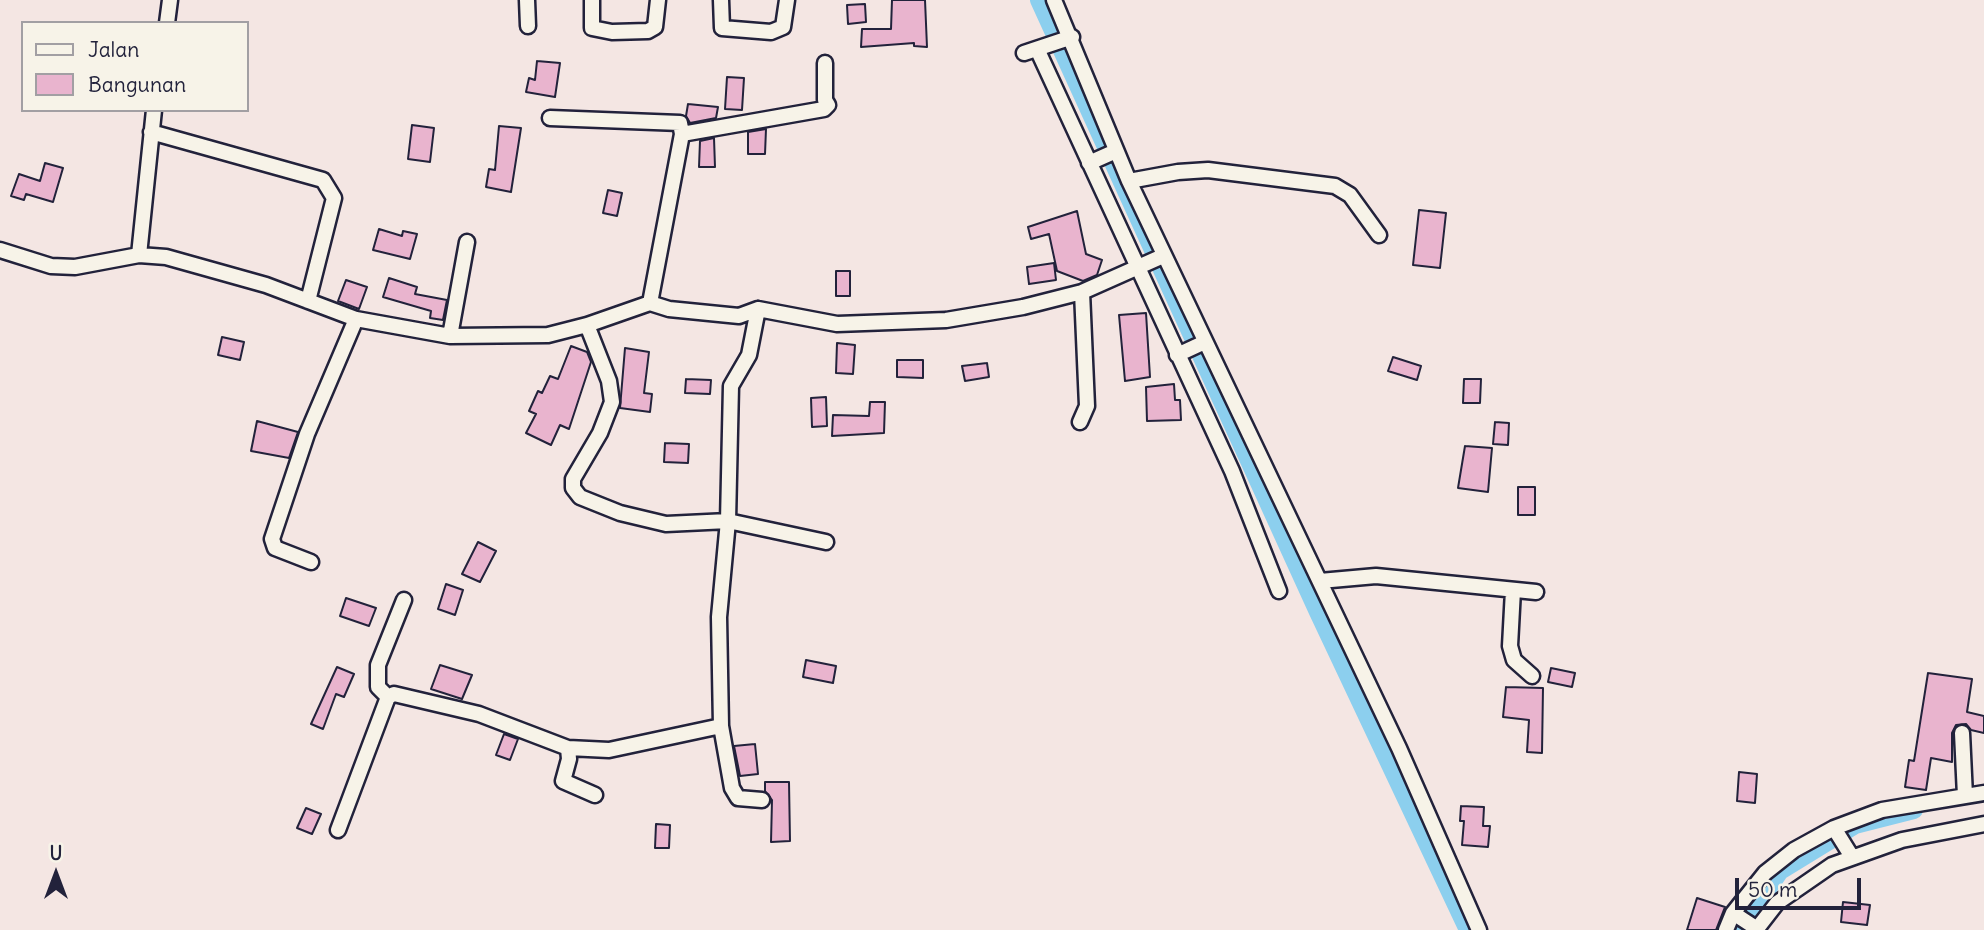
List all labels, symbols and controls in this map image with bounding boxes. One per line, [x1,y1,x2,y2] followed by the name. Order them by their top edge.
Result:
[21,21,248,112] legend
[88,36,139,63] text: Jalan
[88,71,186,98] text: Bangunan
[21,839,91,909] north arrow
[50,841,62,865] text: U
[1739,864,1865,908] scale bar
[1748,876,1797,903] text: 50 m

